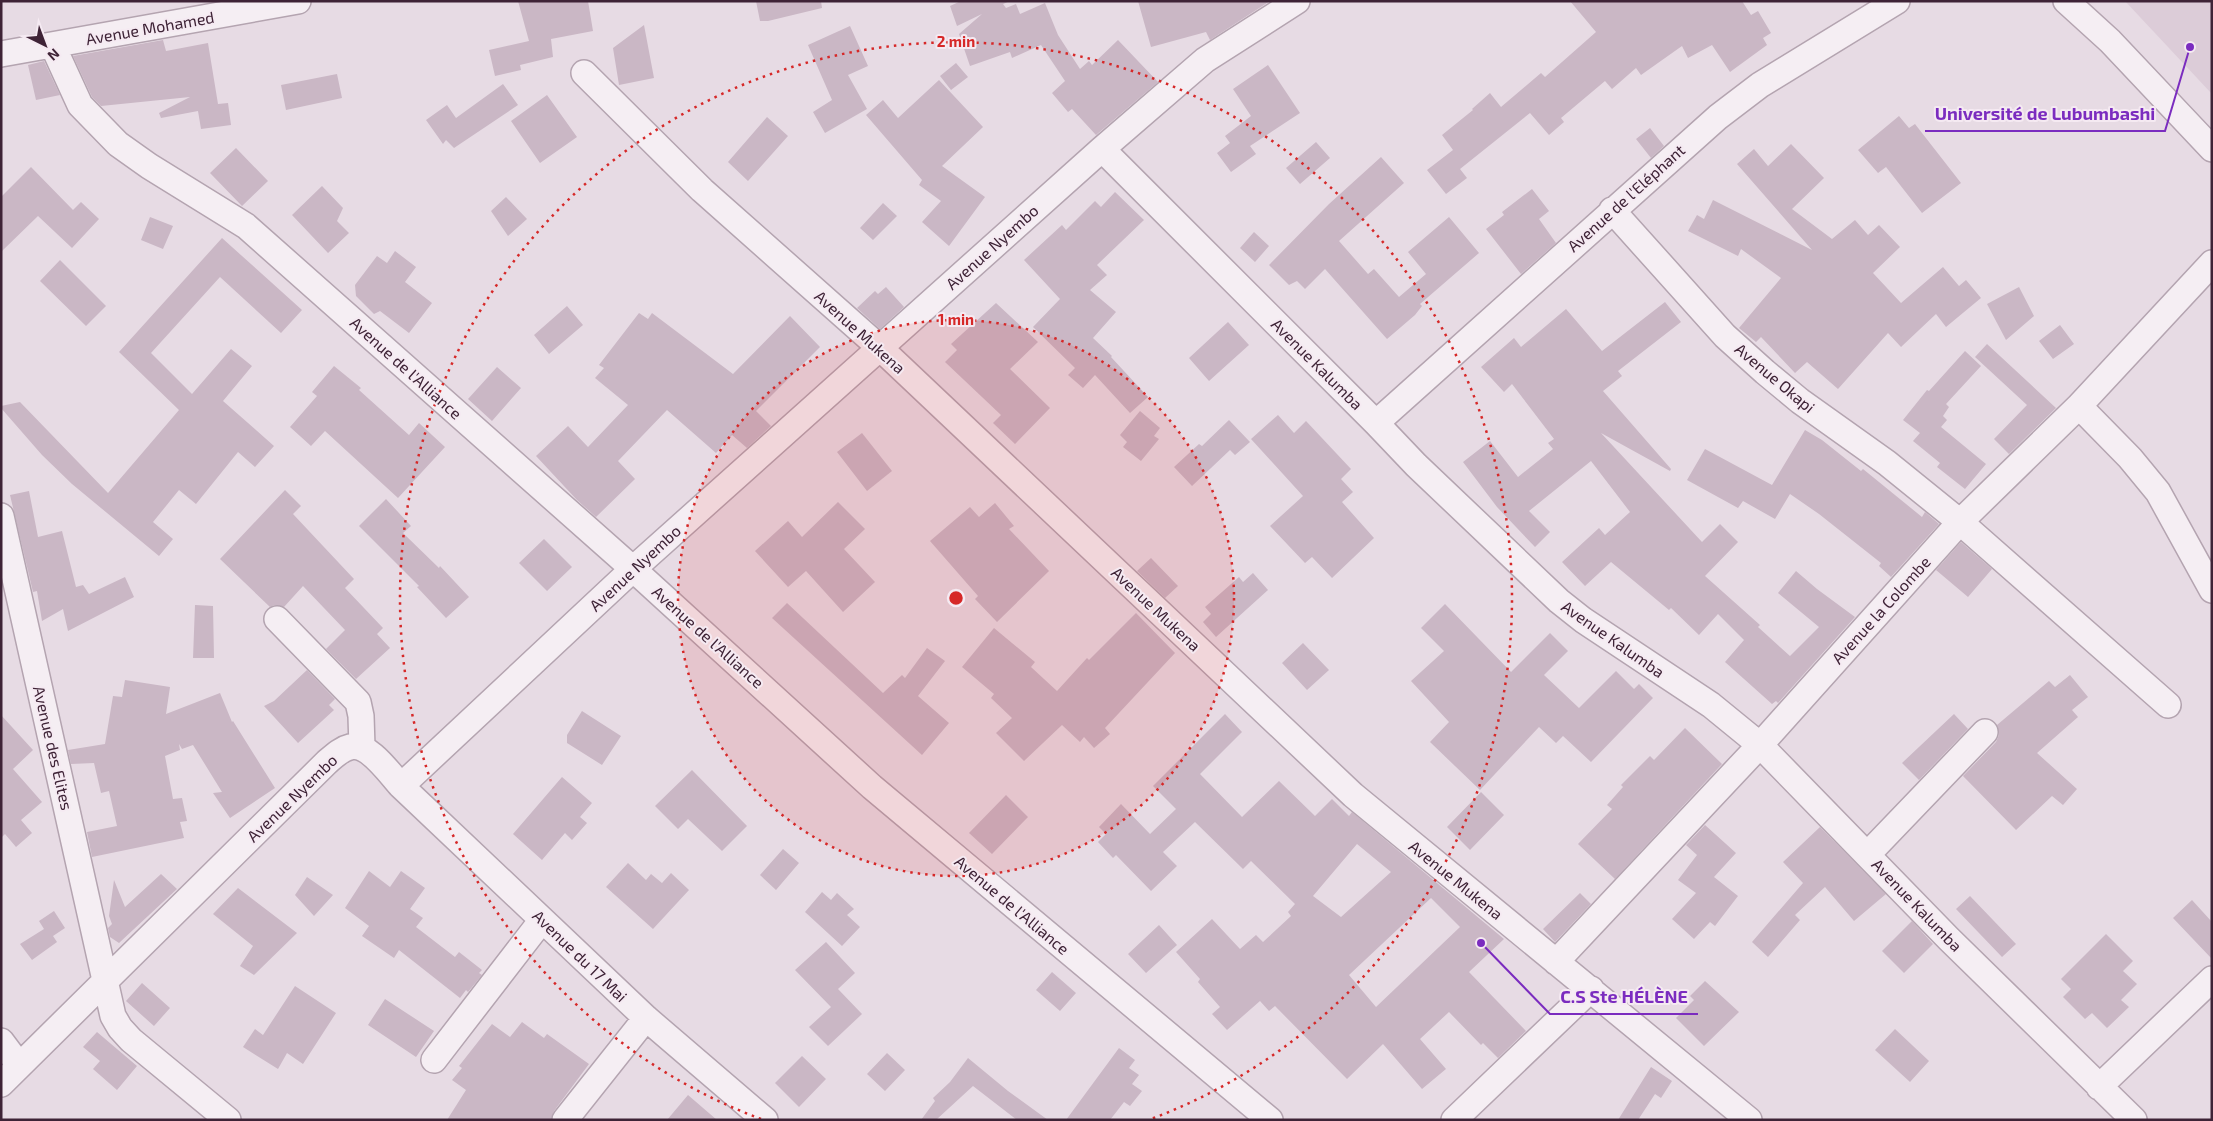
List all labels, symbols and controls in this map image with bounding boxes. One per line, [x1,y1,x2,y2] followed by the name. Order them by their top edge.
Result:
[84,7,216,48] street label: Avenue Mohamed
[20,20,70,70] north arrow
[937,32,975,50] text: 2 min
[45,45,63,65] text: N
[1925,98,2165,131] callout: Université de Lubumbashi
[1935,102,2155,124] text: Université de Lubumbashi
[1563,140,1688,255] street label: Avenue de l'Eléphant
[942,200,1042,293] street label: Avenue Nyembo
[811,286,909,377] street label: Avenue Mukena
[938,310,974,328] text: 1 min
[347,313,466,423] street label: Avenue de l'Alliance
[1268,314,1367,413] street label: Avenue Kalumba
[1732,339,1819,416] street label: Avenue Okapi
[585,521,684,615] street label: Avenue Nyembo
[1827,552,1934,667] street label: Avenue la Colombe
[1108,562,1205,655] street label: Avenue Mukena
[649,582,768,692] street label: Avenue de l'Alliance
[947,589,965,607] centre of rings
[1558,596,1668,681] street label: Avenue Kalumba
[30,684,77,812] street label: Avenue des Elites
[243,750,341,845] street label: Avenue Nyembo
[1406,836,1507,923] street label: Avenue Mukena
[951,851,1073,958] street label: Avenue de l'Alliance
[1868,854,1966,955] street label: Avenue Kalumba
[529,906,632,1006] street label: Avenue du 17 Mai
[1550,981,1698,1014] callout: C.S Ste HÉLÈNE
[1560,985,1688,1007] text: C.S Ste HÉLÈNE

